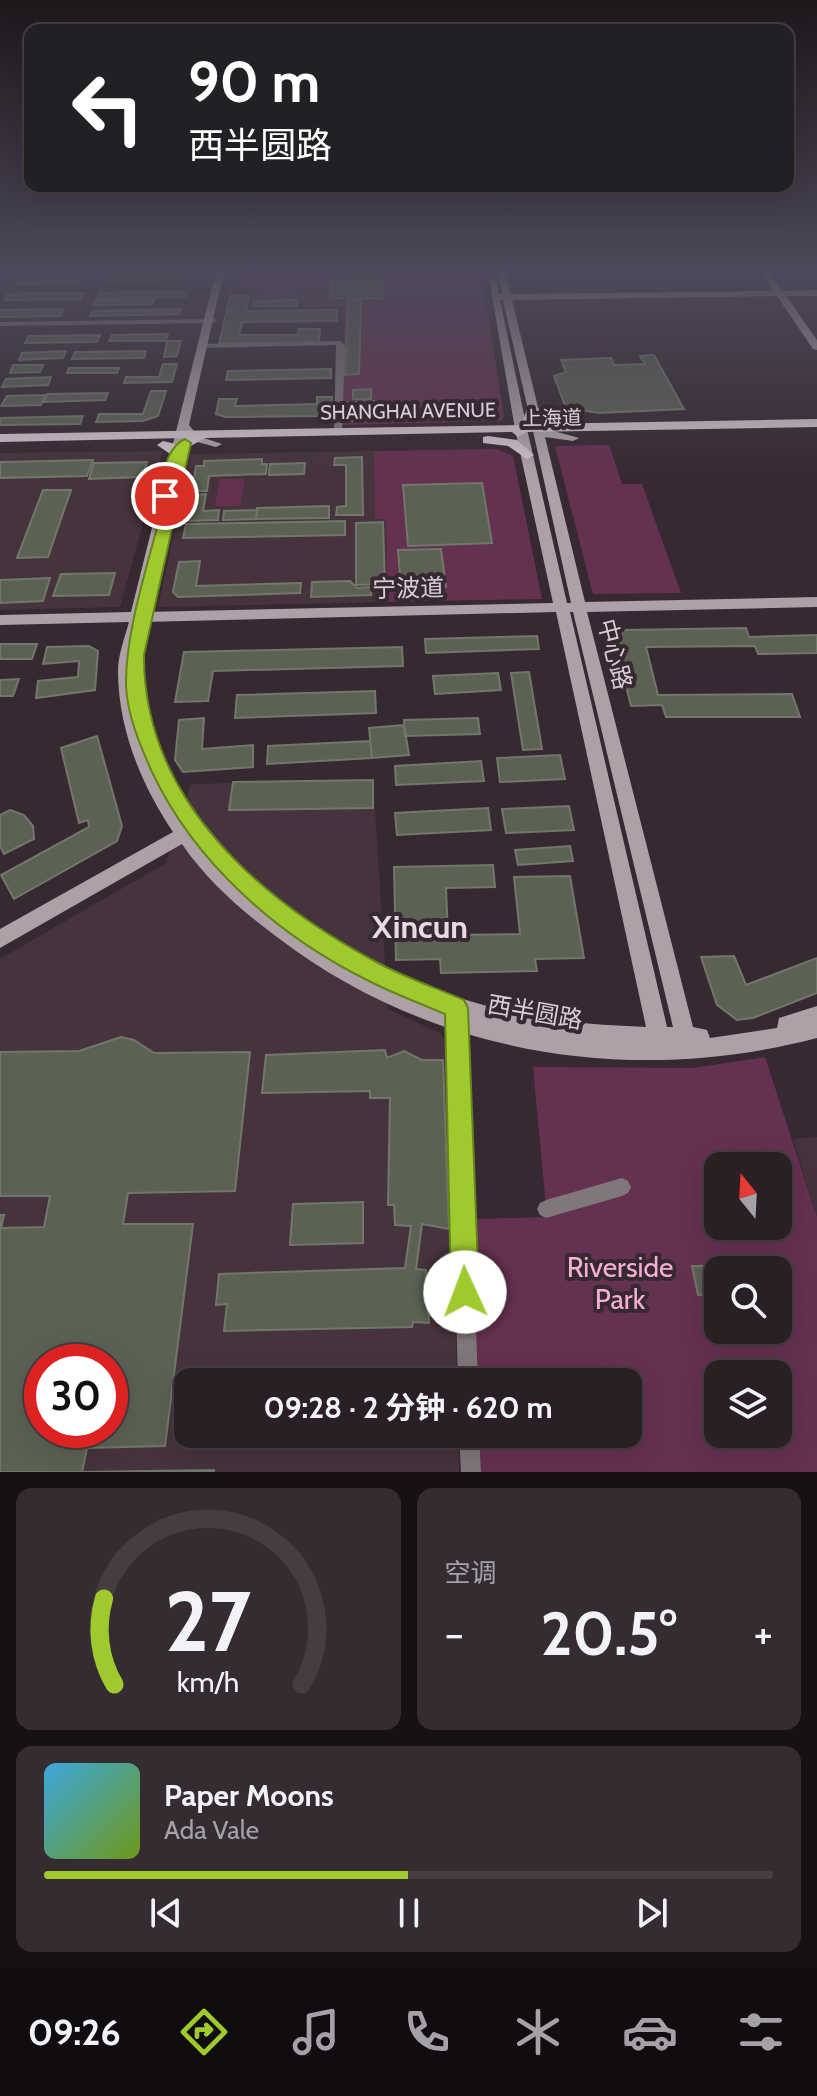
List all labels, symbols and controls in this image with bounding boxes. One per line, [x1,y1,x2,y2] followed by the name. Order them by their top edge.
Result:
[188,48,320,116] text: 90 m
[56,56,160,160] icon: left
[188,123,332,167] text: 西半圆路
[320,397,496,425] street label: SHANGHAI AVENUE
[522,405,582,431] street label: 上海道
[131,462,199,530] pin
[143,474,187,518] icon: arrive
[372,573,444,603] street label: 宁波道
[592,616,638,692] street label: 中心路
[371,907,468,946] district label: Xincun
[485,989,585,1035] street label: 西半圆路
[704,1152,792,1240] north arrow
[704,1152,792,1448] map controls
[423,1250,507,1334] position arrow
[567,1250,673,1316] park label: Riverside Park
[704,1256,792,1344] button: search
[24,1344,128,1448] speed limit sign: 30
[704,1360,792,1448] button: layers
[264,1389,552,1426] text: 09:28 · 2 分钟 · 620 m
[445,1557,497,1589] text: 空调
[165,1571,251,1672] text: 27
[541,1597,677,1670] text: 20.5°
[445,1607,464,1660] text: −
[754,1607,773,1660] text: +
[177,1664,240,1699] text: km/h
[164,1777,334,1814] text: Paper Moons
[164,1814,259,1846] text: Ada Vale
[144,1891,188,1935] icon: previous
[387,1891,431,1935] icon: pause
[630,1891,674,1935] icon: next
[176,2004,232,2060] icon: directions
[288,2004,344,2060] icon: music
[399,2004,455,2060] icon: phone
[510,2004,566,2060] icon: climate
[622,2004,678,2060] icon: car
[733,2004,789,2060] icon: filters
[28,2010,121,2054] text: 09:26

